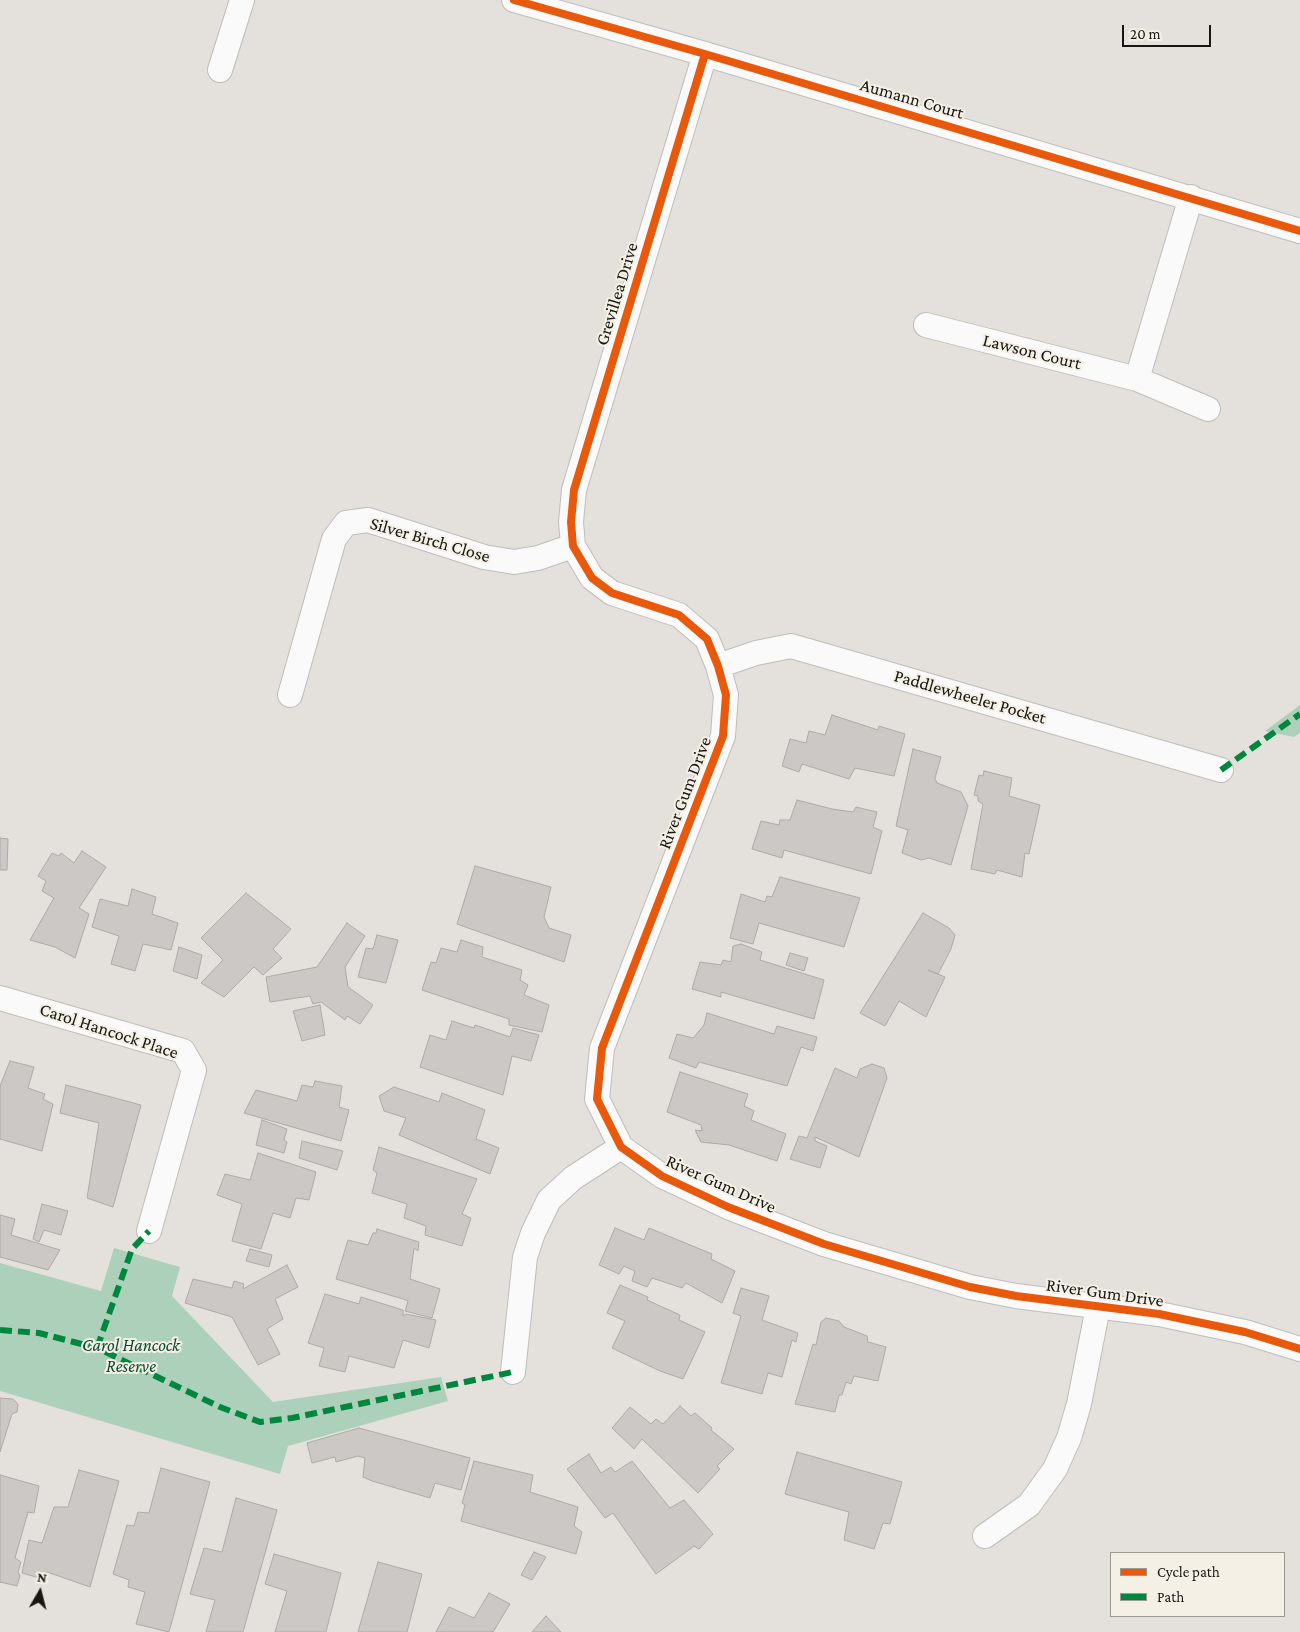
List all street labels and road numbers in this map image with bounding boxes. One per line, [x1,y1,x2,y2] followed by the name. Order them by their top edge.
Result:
[858,74,966,124] street label: Aumann Court
[591,240,643,348] street label: Grevillea Drive
[981,329,1083,375] street label: Lawson Court
[367,513,493,567] street label: Silver Birch Close
[892,665,1048,729] street label: Paddlewheeler Pocket
[654,734,716,852] street label: River Gum Drive
[37,998,181,1064] street label: Carol Hancock Place
[663,1150,779,1218] street label: River Gum Drive
[1045,1274,1165,1312] street label: River Gum Drive

